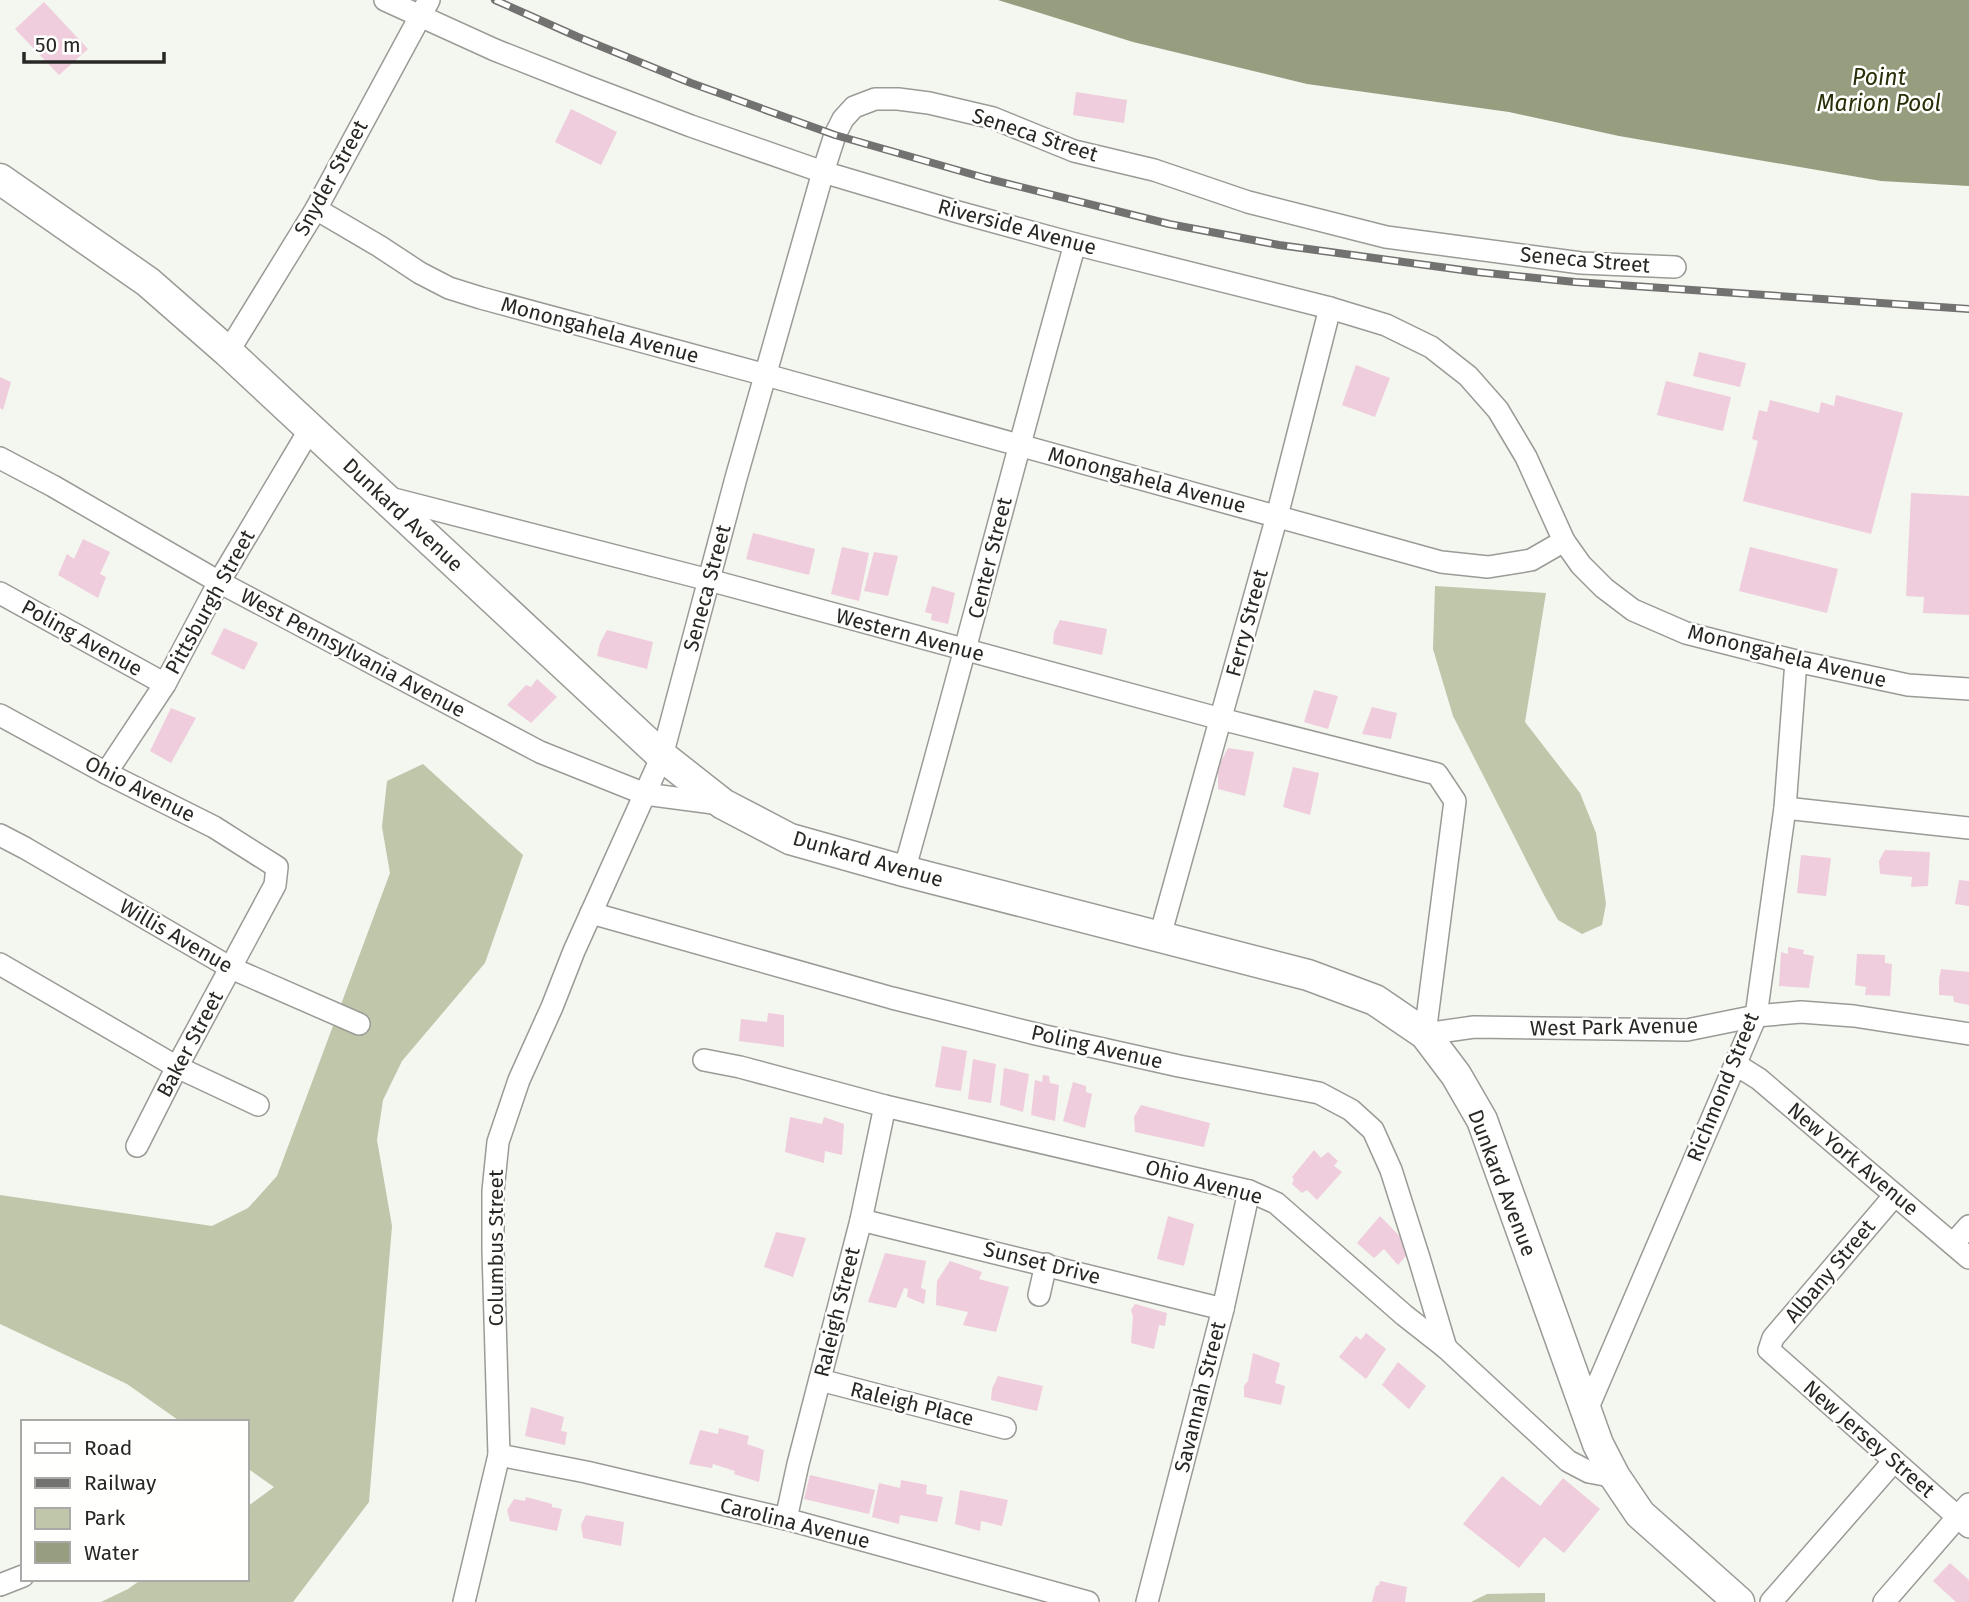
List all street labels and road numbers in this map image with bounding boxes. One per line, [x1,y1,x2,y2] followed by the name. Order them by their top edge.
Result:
[969,102,1101,168] street label: Seneca Street
[288,115,374,240] street label: Snyder Street
[935,193,1099,261] street label: Riverside Avenue
[1519,241,1652,279] street label: Seneca Street
[498,291,702,369] street label: Monongahela Avenue
[1045,441,1249,519] street label: Monongahela Avenue
[337,453,469,577] street label: Dunkard Avenue
[962,494,1018,622] street label: Center Street
[678,521,737,654] street label: Seneca Street
[160,525,261,679] street label: Pittsburgh Street
[1220,566,1274,680] street label: Ferry Street
[236,583,470,723] street label: West Pennsylvania Avenue
[17,594,147,682] street label: Poling Avenue
[833,603,987,667] street label: Western Avenue
[1685,619,1889,693] street label: Monongahela Avenue
[81,750,199,828] street label: Ohio Avenue
[790,825,946,893] street label: Dunkard Avenue
[115,893,237,979] street label: Willis Avenue
[151,986,229,1102] street label: Baker Street
[1681,1008,1765,1165] street label: Richmond Street
[1530,1013,1698,1041] street label: West Park Avenue
[1029,1019,1165,1075] street label: Poling Avenue
[1782,1097,1924,1221] street label: New York Avenue
[1462,1106,1542,1260] street label: Dunkard Avenue
[1143,1154,1265,1210] street label: Ohio Avenue
[483,1169,509,1327] street label: Columbus Street
[1779,1214,1881,1328] street label: Albany Street
[981,1236,1103,1290] street label: Sunset Drive
[808,1244,866,1380] street label: Raleigh Street
[1169,1318,1231,1475] street label: Savannah Street
[1798,1375,1941,1504] street label: New Jersey Street
[848,1376,976,1432] street label: Raleigh Place
[717,1492,873,1554] street label: Carolina Avenue

